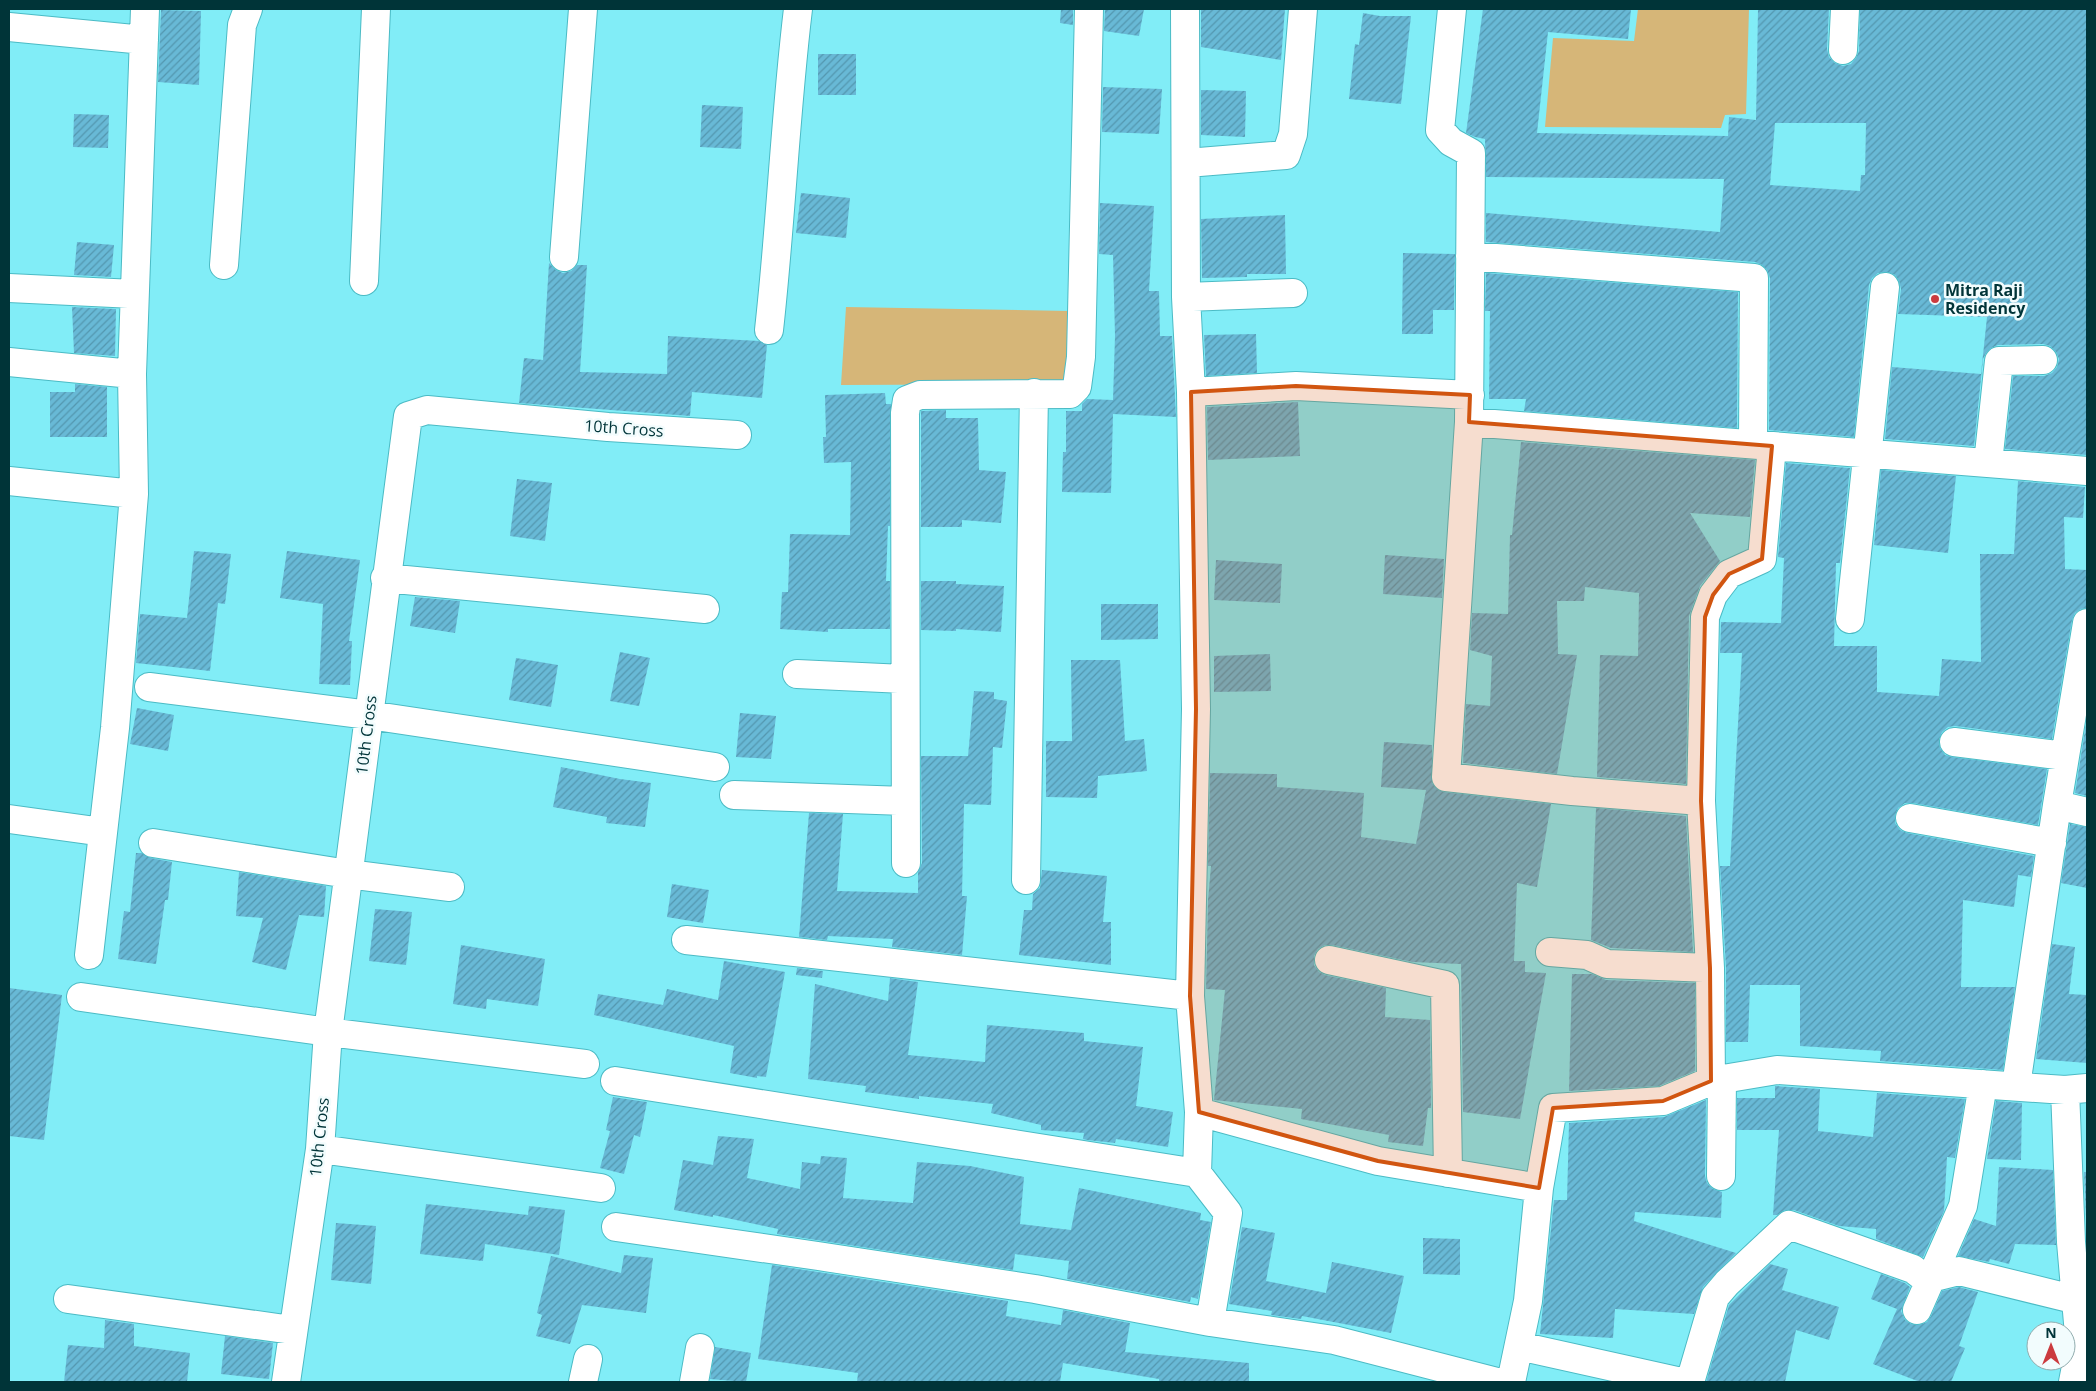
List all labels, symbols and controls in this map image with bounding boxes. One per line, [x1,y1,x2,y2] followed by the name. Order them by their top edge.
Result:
[1945,279,2026,319] place label: Mitra Raji Residency
[1929,293,1941,305] marker: Mitra Raji Residency
[584,414,664,442] street label: 10th Cross
[350,694,382,776] street label: 10th Cross
[304,1096,334,1178] street label: 10th Cross
[2026,1321,2076,1371] north arrow
[2045,1323,2057,1342] text: N

